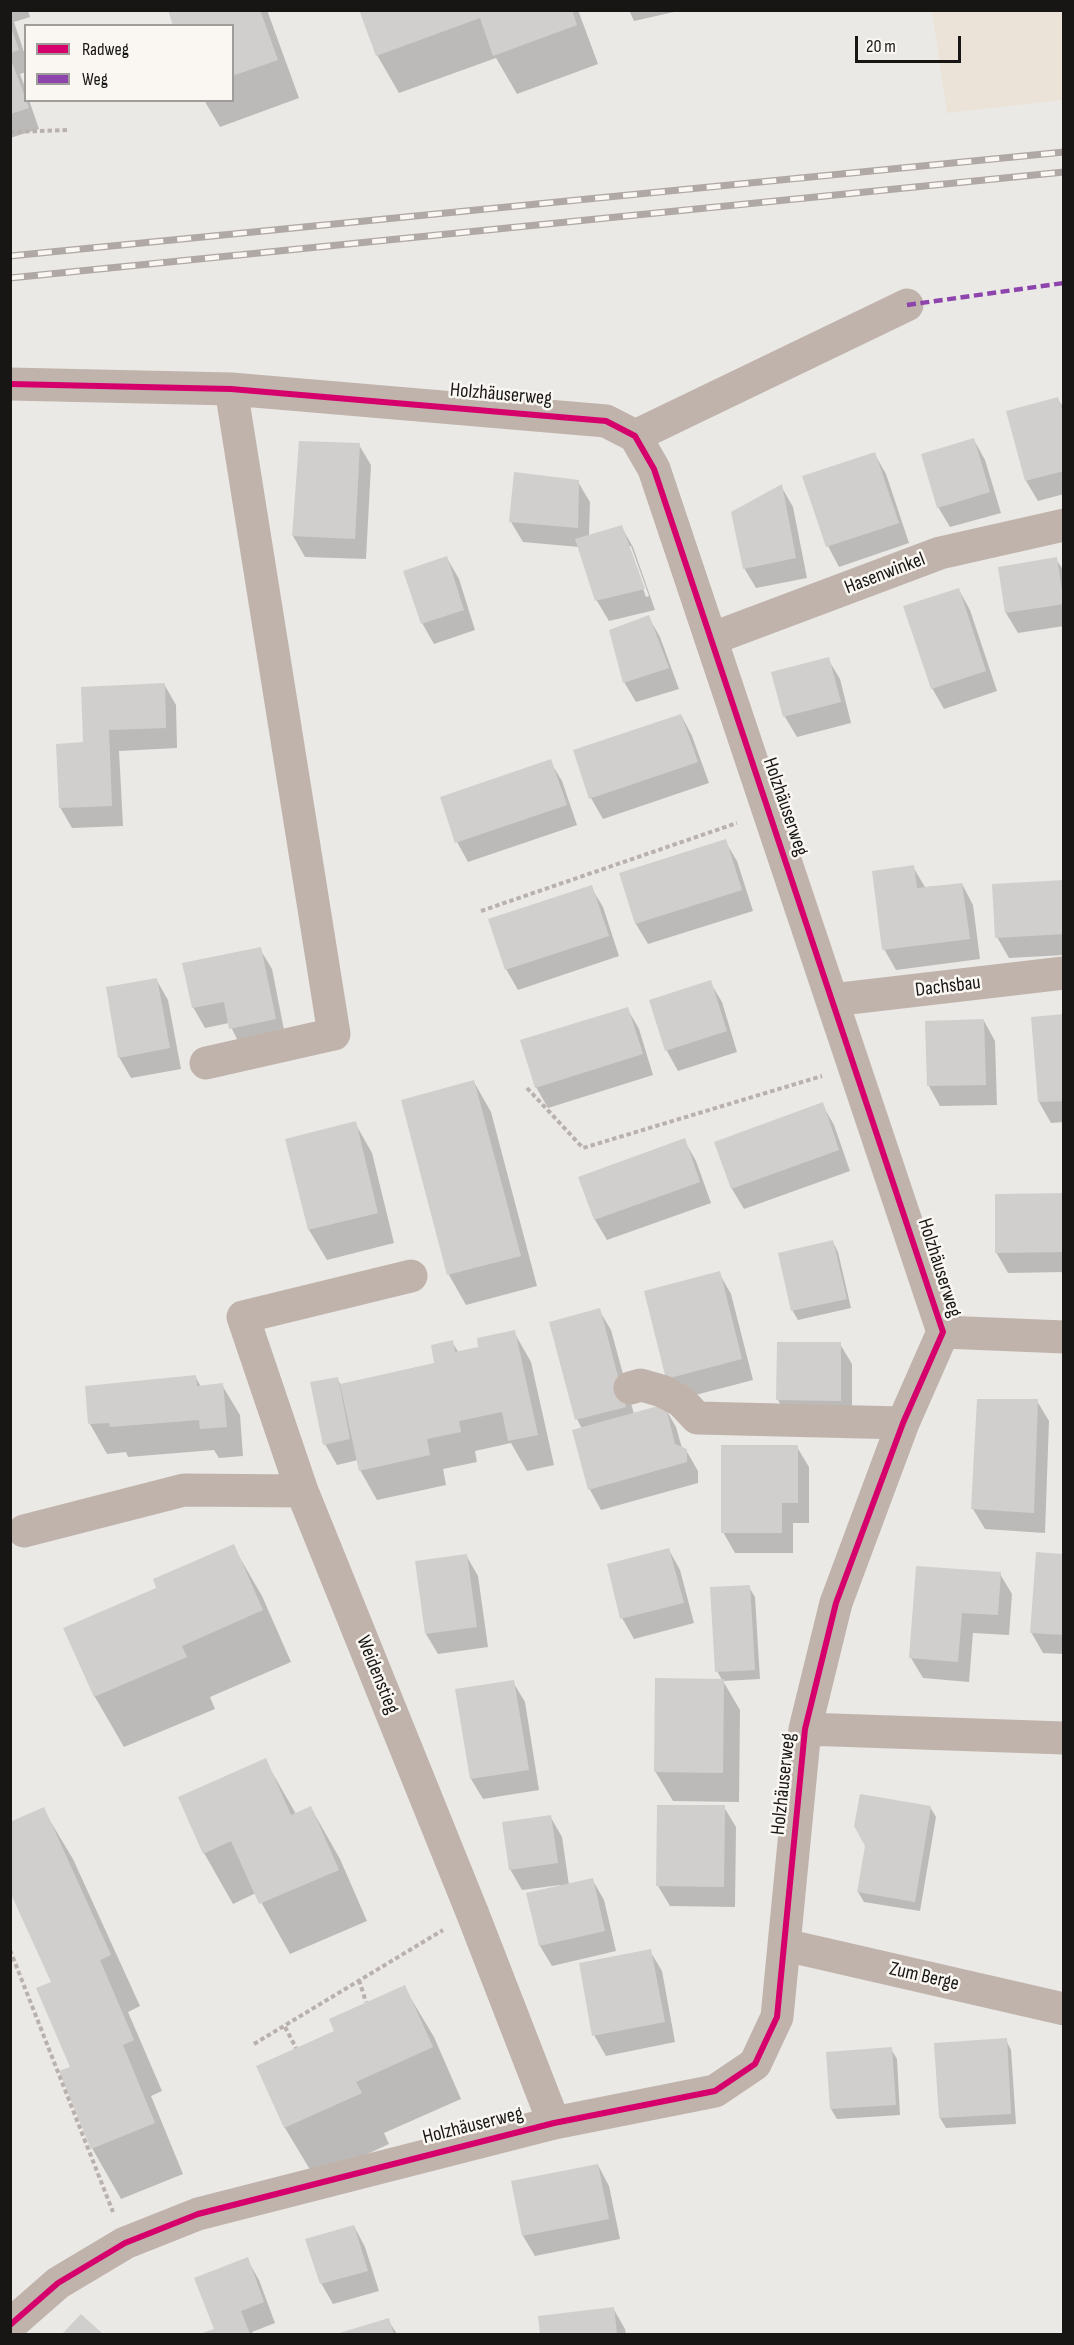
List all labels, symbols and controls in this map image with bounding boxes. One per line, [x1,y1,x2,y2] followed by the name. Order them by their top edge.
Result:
[24,24,234,102] legend
[858,24,964,62] scale bar
[866,36,896,57] text: 20 m
[82,39,129,60] text: Radweg
[82,69,108,90] text: Weg
[449,379,553,411] street label: Holzhäuserweg
[841,548,929,600] street label: Hasenwinkel
[757,755,813,859] street label: Holzhäuserweg
[914,971,982,1003] street label: Dachsbau
[912,1216,966,1320] street label: Holzhäuserweg
[350,1632,404,1718] street label: Weidenstieg
[767,1732,801,1836] street label: Holzhäuserweg
[887,1957,961,1997] street label: Zum Berge
[420,2102,526,2150] street label: Holzhäuserweg

